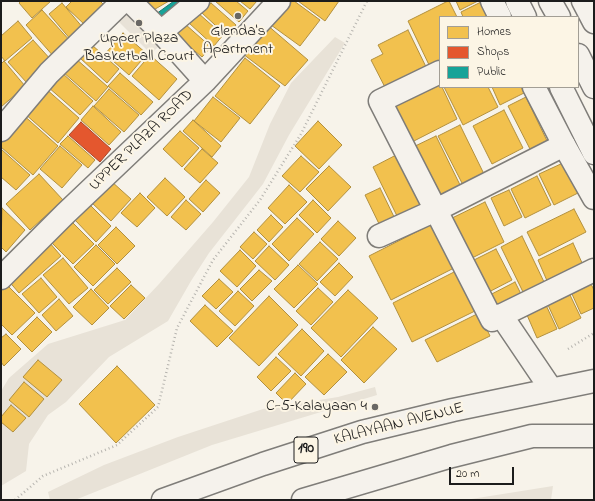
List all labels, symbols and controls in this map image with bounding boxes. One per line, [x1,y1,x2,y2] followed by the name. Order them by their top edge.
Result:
[233,11,243,21] marker: Glenda's Apartment
[439,16,579,88] legend
[134,18,144,28] marker: Upper Plaza Basketball Court
[203,22,273,60] place label: Glenda's Apartment
[477,23,511,41] text: Homes
[84,29,194,67] place label: Upper Plaza Basketball Court
[477,43,509,61] text: Shops
[477,63,506,81] text: Public
[86,86,198,196] street label: UPPER PLAZA ROAD
[266,397,367,417] place label: C-5–Kalayaan 4
[332,400,466,450] street label: KALAYAAN AVENUE
[370,402,380,412] marker: C-5–Kalayaan 4
[294,437,318,463] road number: 190
[451,459,516,485] scale bar
[456,465,479,483] text: 20 m

